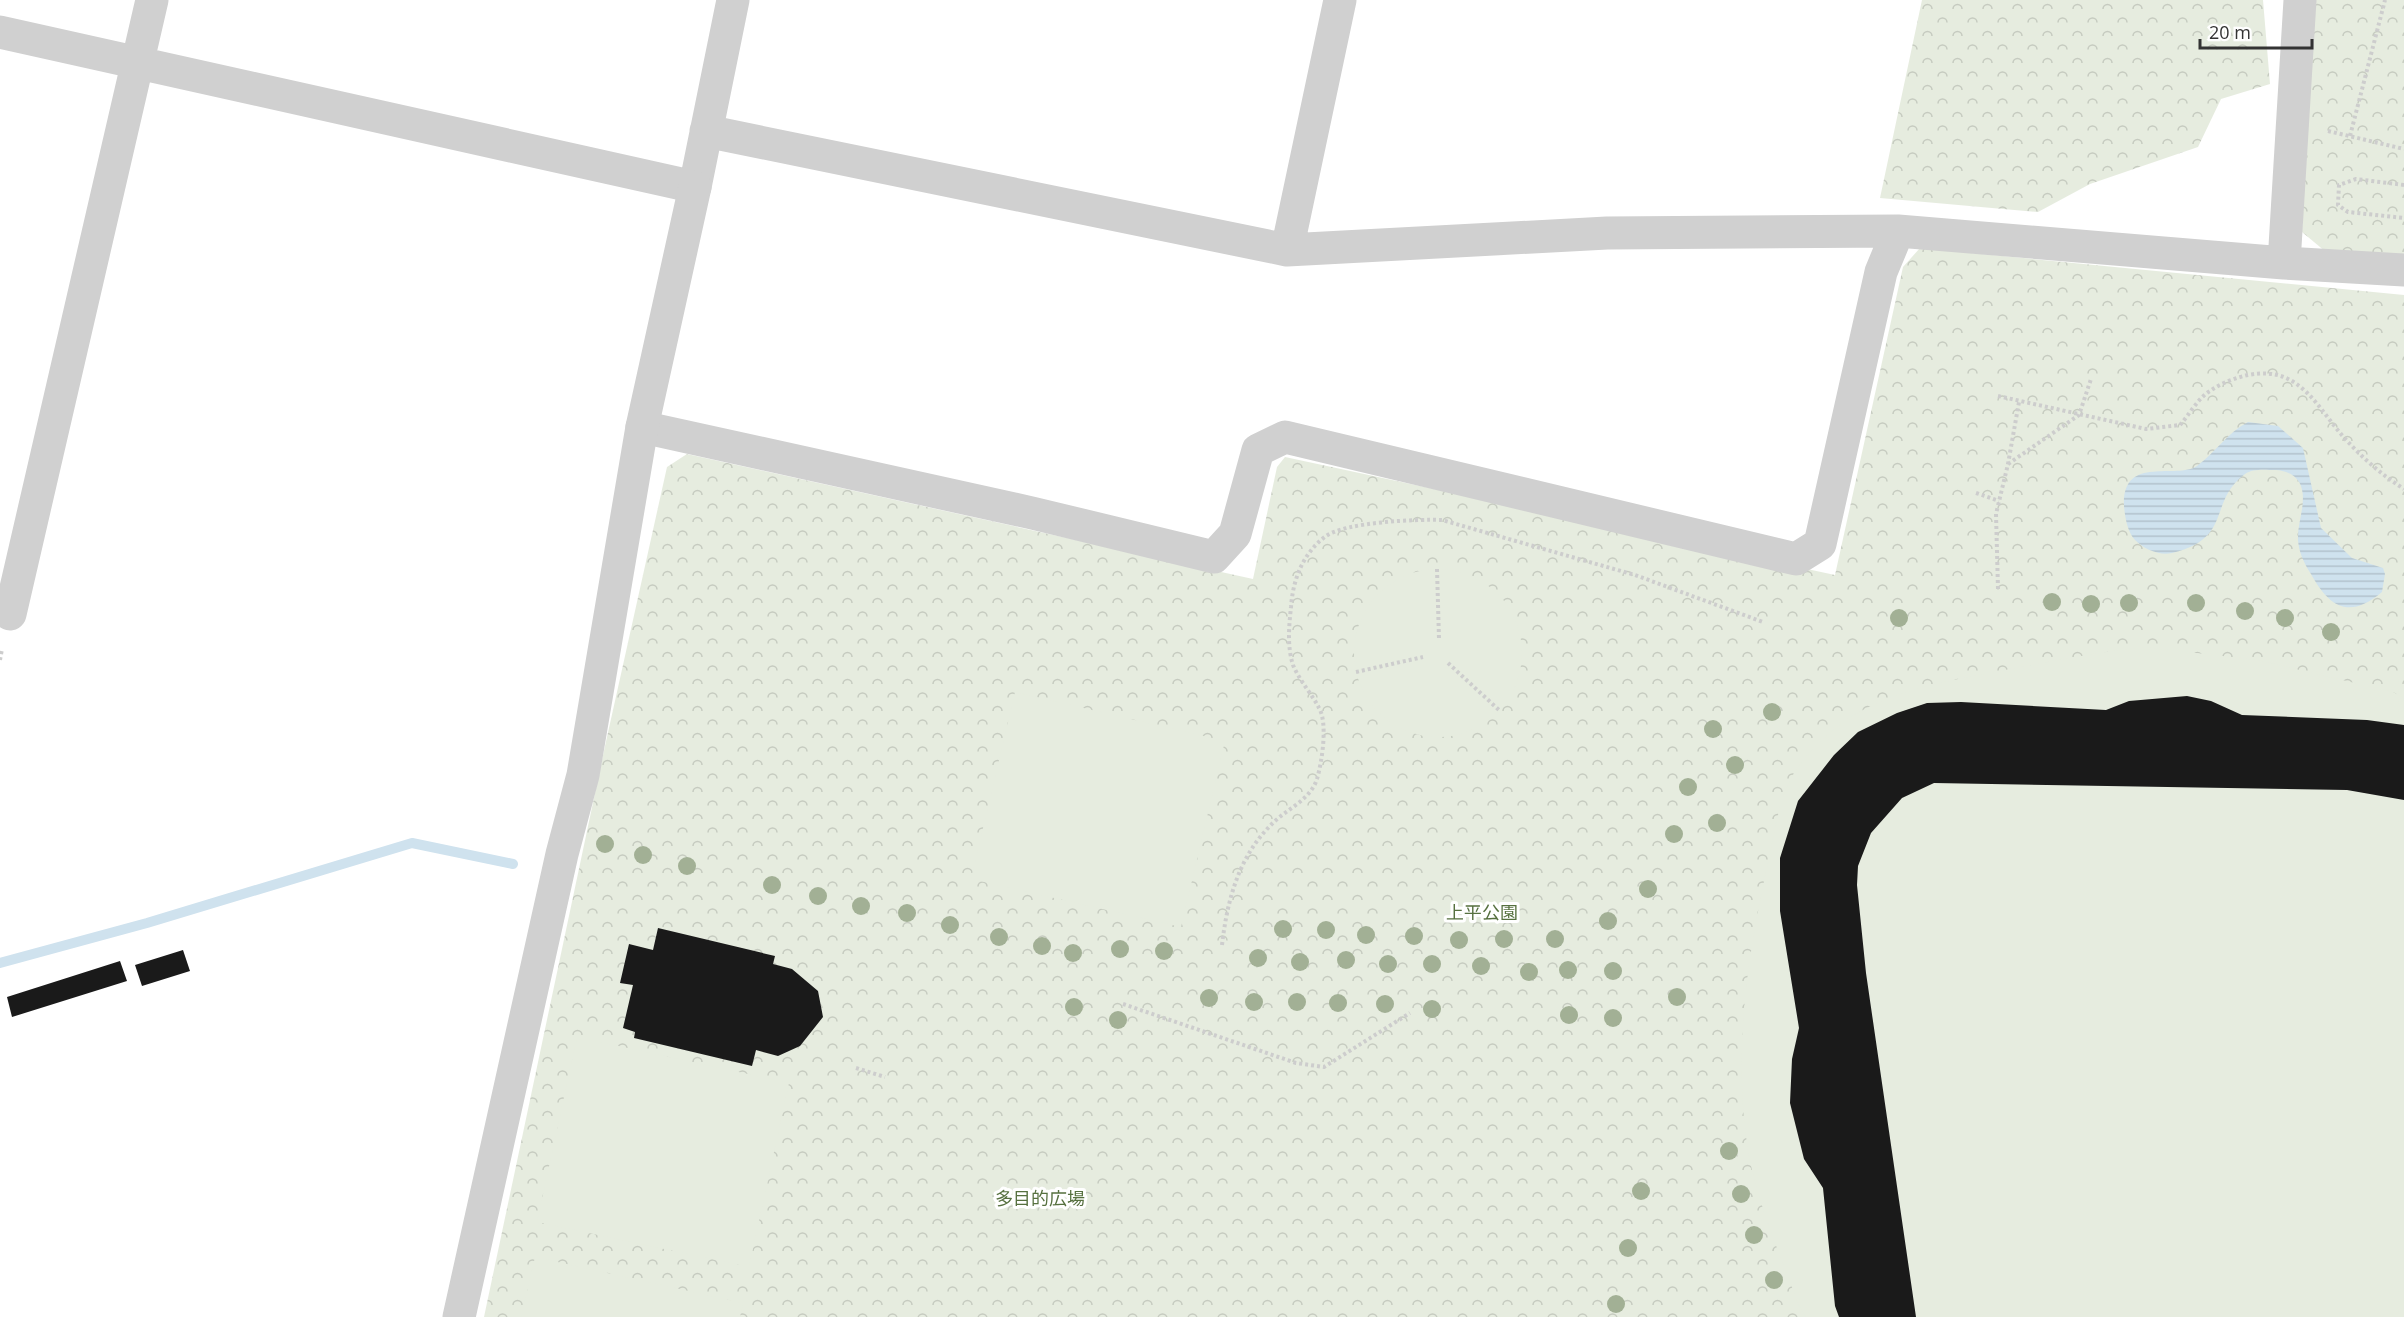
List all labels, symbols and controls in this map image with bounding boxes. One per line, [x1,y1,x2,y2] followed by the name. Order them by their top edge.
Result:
[2200,12,2312,50] scale bar
[2209,20,2251,44] text: 20 m
[1446,900,1518,924] park label: 上平公園
[995,1186,1085,1210] park label: 多目的広場

